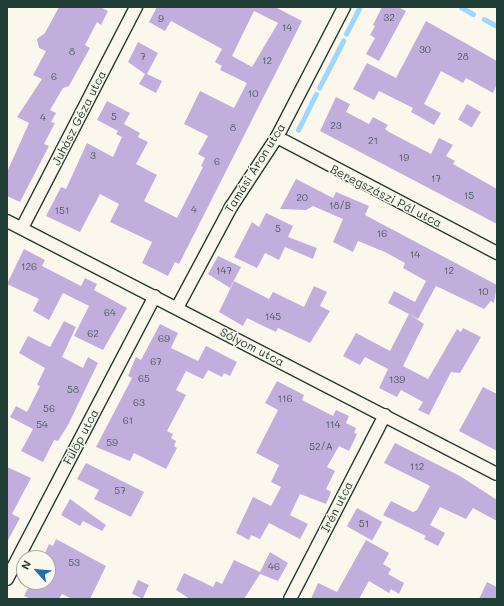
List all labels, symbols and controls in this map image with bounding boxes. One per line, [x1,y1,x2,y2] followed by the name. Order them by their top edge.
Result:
[383,12,395,24] house number: 32
[158,13,164,25] house number: 9
[282,22,292,34] house number: 14
[419,44,431,56] house number: 30
[69,46,75,58] house number: 8
[140,51,146,63] house number: 7
[457,51,469,63] house number: 28
[262,55,272,67] house number: 12
[49,68,109,168] street label: Juhász Géza utca
[51,71,57,83] house number: 6
[248,88,258,100] house number: 10
[111,111,117,123] house number: 5
[40,112,46,124] house number: 4
[330,120,342,132] house number: 23
[222,121,288,215] street label: Tamási Áron utca
[230,122,236,134] house number: 8
[368,135,378,147] house number: 21
[90,150,96,162] house number: 3
[399,152,409,164] house number: 19
[214,156,220,168] house number: 6
[328,162,444,230] street label: Beregszászi Pál utca
[431,173,441,185] house number: 17
[464,190,474,202] house number: 15
[296,192,308,204] house number: 20
[329,200,351,212] house number: 18/B
[191,204,197,216] house number: 4
[55,205,69,217] house number: 151
[275,223,281,235] house number: 5
[377,228,387,240] house number: 16
[410,249,420,261] house number: 14
[21,261,37,273] house number: 126
[216,265,232,277] house number: 147
[444,265,454,277] house number: 12
[478,286,488,298] house number: 10
[104,307,116,319] house number: 64
[265,311,281,323] house number: 145
[218,325,286,369] street label: Sólyom utca
[87,328,99,340] house number: 62
[158,333,170,345] house number: 69
[150,356,162,368] house number: 67
[138,373,150,385] house number: 65
[389,374,405,386] house number: 139
[67,384,79,396] house number: 58
[278,393,292,405] house number: 116
[133,397,145,409] house number: 63
[43,403,55,415] house number: 56
[60,407,102,467] street label: Fülöp utca
[123,415,133,427] house number: 61
[36,419,48,431] house number: 54
[326,419,340,431] house number: 114
[106,437,118,449] house number: 59
[309,441,333,453] house number: 52/A
[410,461,424,473] house number: 112
[318,479,356,535] street label: Irén utca
[114,485,126,497] house number: 57
[359,518,369,530] house number: 51
[16,550,56,590] north arrow
[68,557,80,569] house number: 53
[17,558,34,572] text: N
[268,561,280,573] house number: 46

